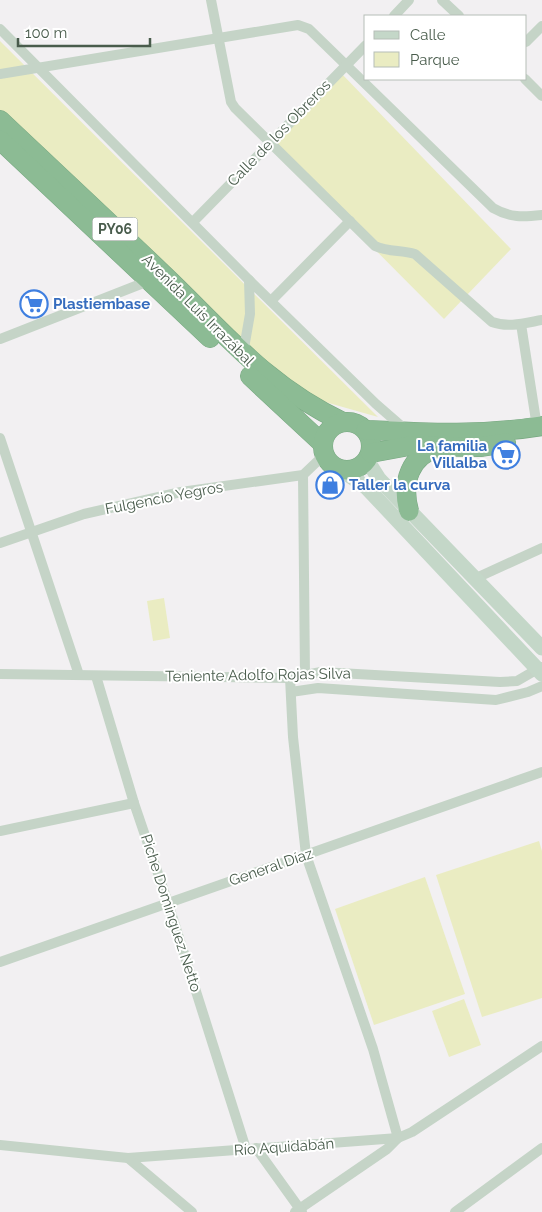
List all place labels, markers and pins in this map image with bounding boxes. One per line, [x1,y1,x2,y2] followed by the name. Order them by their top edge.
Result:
[19,289,49,319] supermarket icon: Plastiembase
[53,295,150,313] place label: Plastiembase
[417,437,487,472] place label: La familia Villalba
[491,440,521,470] supermarket icon: La familia Villalba
[315,470,345,500] shop icon: Taller la curva
[349,476,451,494] place label: Taller la curva

